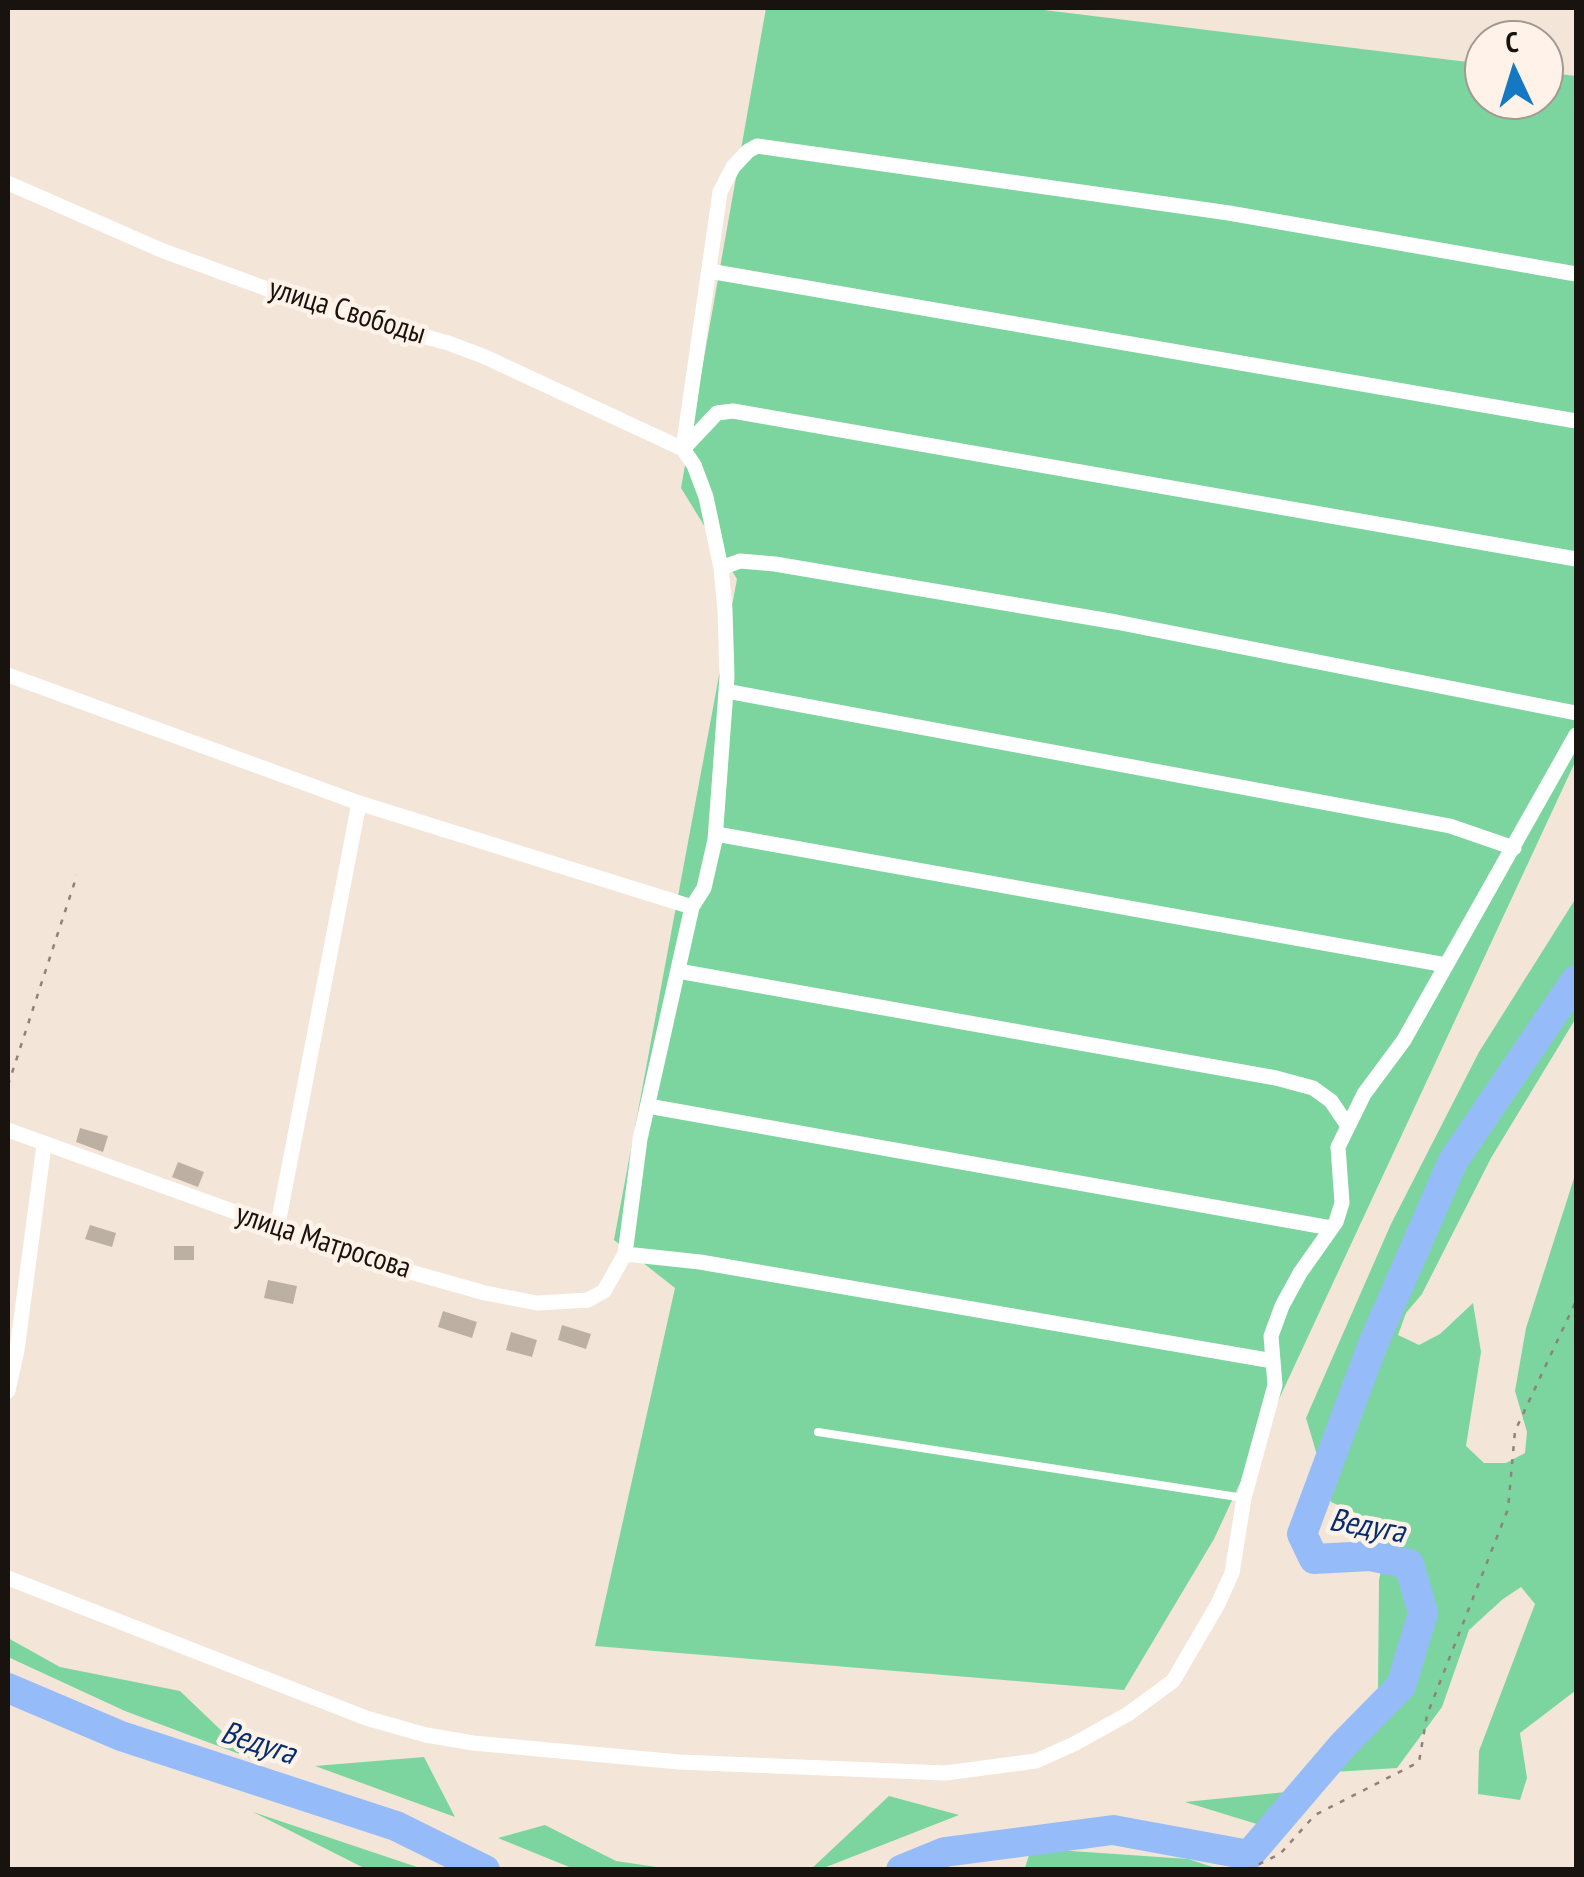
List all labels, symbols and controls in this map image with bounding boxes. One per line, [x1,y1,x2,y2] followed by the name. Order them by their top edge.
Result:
[1464,20,1564,120] north arrow
[1504,23,1520,60] text: С
[264,271,430,353] street label: улица Свободы
[231,1197,415,1287] street label: улица Матросова
[1326,1501,1408,1553] water label: Ведуга
[216,1714,300,1774] water label: Ведуга

